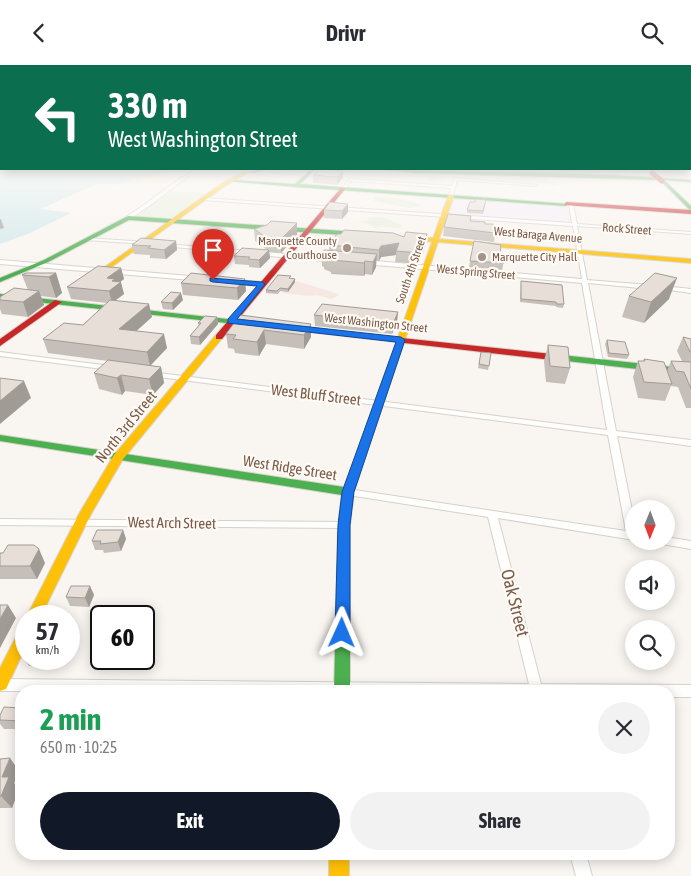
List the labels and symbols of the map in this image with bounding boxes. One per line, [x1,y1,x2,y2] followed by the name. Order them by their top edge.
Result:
[602,220,653,238] street label: Rock Street
[493,224,583,246] street label: West Baraga Avenue
[192,229,234,280] pin
[258,234,337,262] place label: Marquette County Courthouse
[393,234,429,306] street label: South 4th Street
[341,242,353,254] marker: Marquette County Courthouse
[492,250,578,264] place label: Marquette City Hall
[476,251,488,263] marker: Marquette City Hall
[436,262,517,282] street label: West Spring Street
[324,311,429,335] street label: West Washington Street
[270,381,362,408] street label: West Bluff Street
[92,387,160,466] street label: North 3rd Street
[242,452,338,483] street label: West Ridge Street
[625,500,675,550] north arrow
[128,513,216,532] street label: West Arch Street
[497,567,534,639] street label: Oak Street
[90,605,155,670] speed limit sign: 60
[315,606,367,658] position arrow

